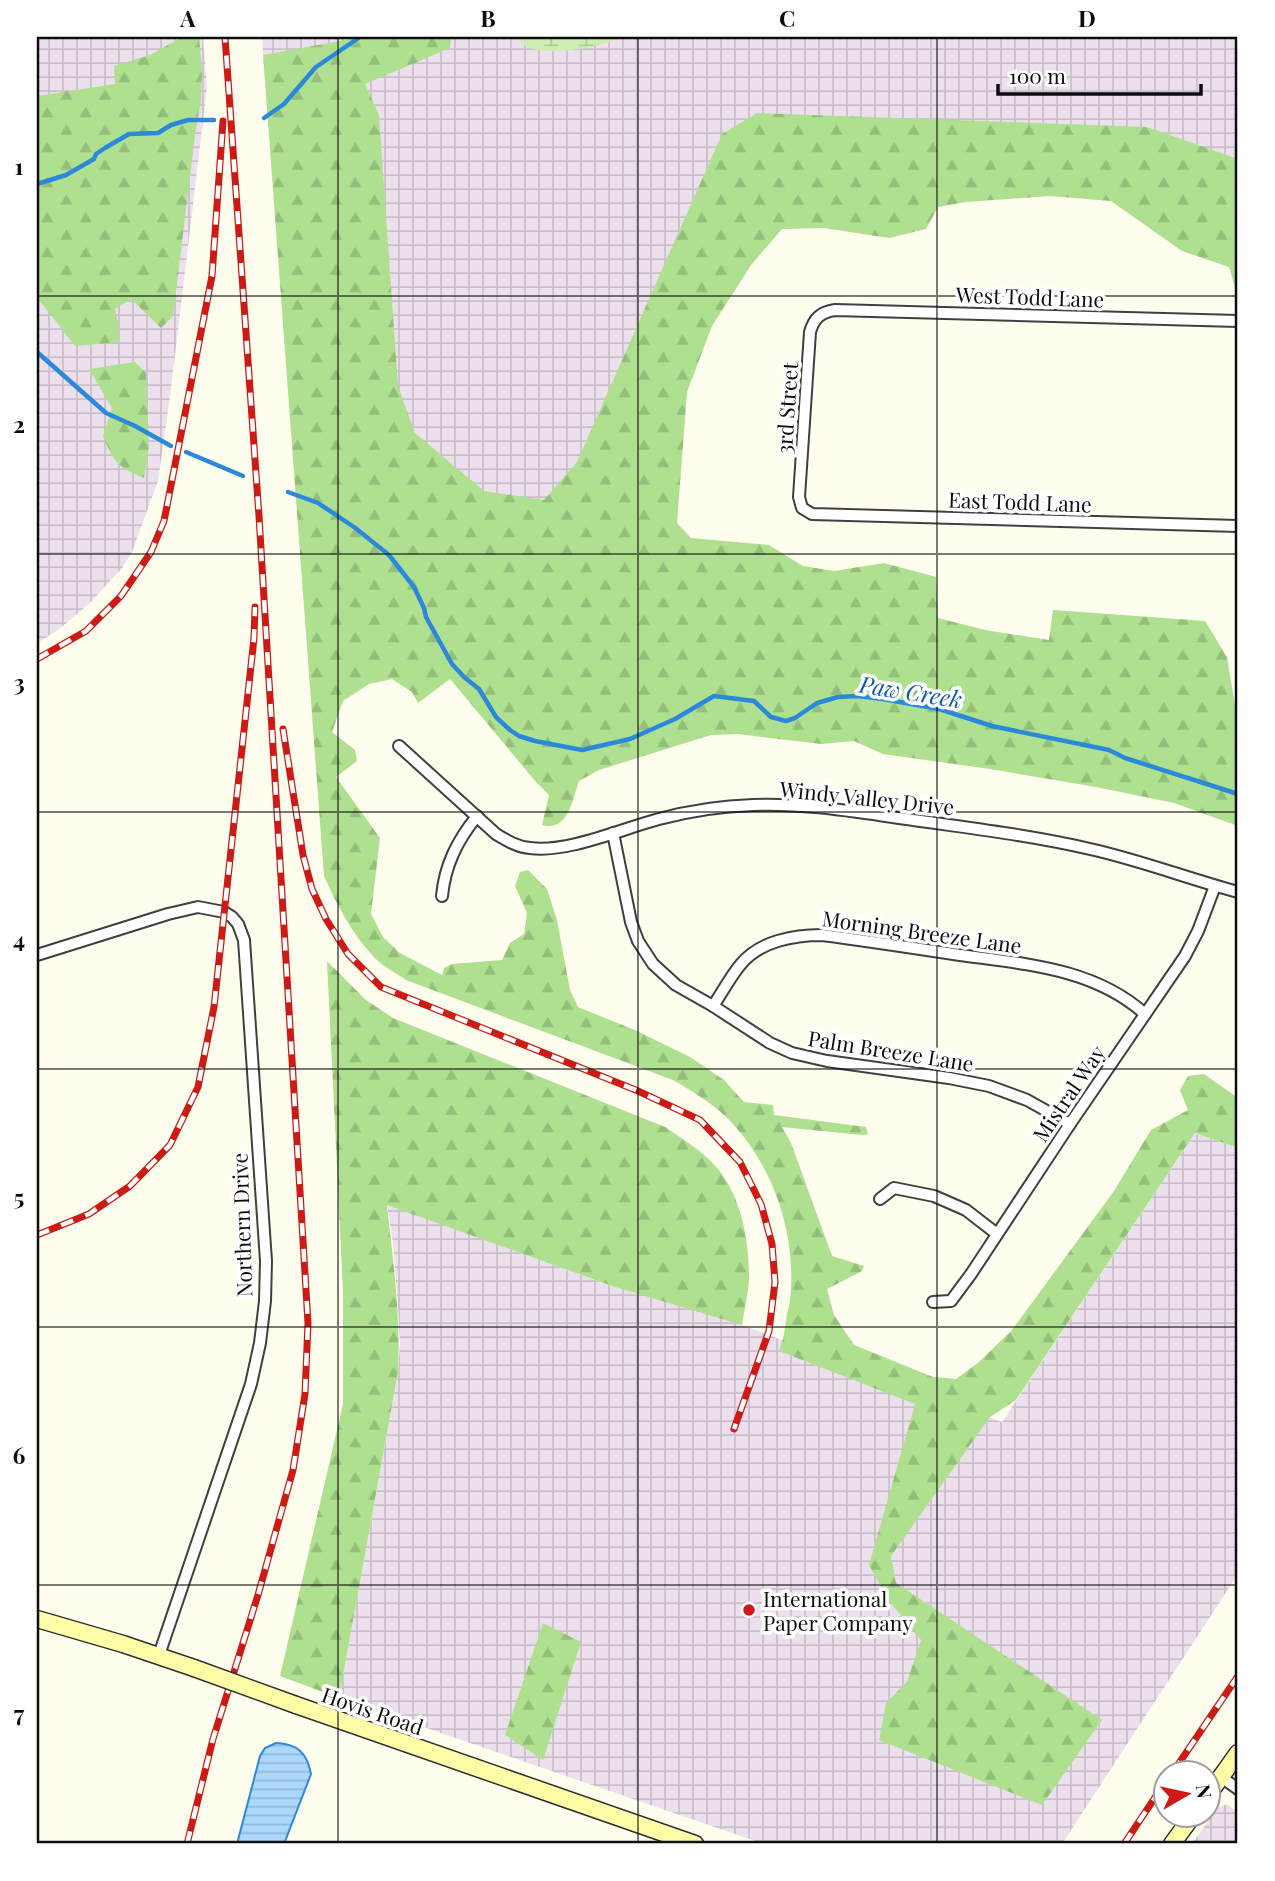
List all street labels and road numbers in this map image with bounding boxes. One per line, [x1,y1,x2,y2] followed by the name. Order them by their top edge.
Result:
[954,279,1105,313] street label: West Todd Lane
[769,360,803,455] street label: 3rd Street
[948,485,1092,517] street label: East Todd Lane
[777,774,956,820] street label: Windy Valley Drive
[820,903,1024,959] street label: Morning Breeze Lane
[806,1023,976,1077] street label: Palm Breeze Lane
[1026,1039,1111,1147] street label: Mistral Way
[224,1152,258,1298] street label: Northern Drive
[318,1680,428,1740] street label: Hovis Road

